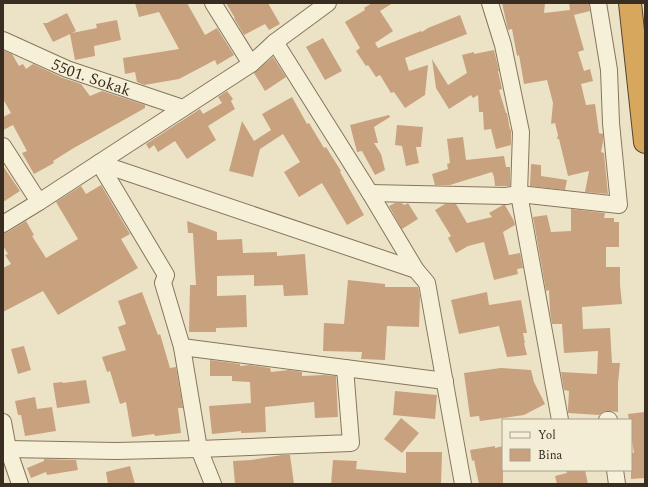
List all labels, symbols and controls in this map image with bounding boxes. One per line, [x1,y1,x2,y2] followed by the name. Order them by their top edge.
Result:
[47,52,134,103] street label: 5501. Sokak
[502,419,632,471] legend
[538,426,556,445] text: Yol
[538,446,563,465] text: Bina

